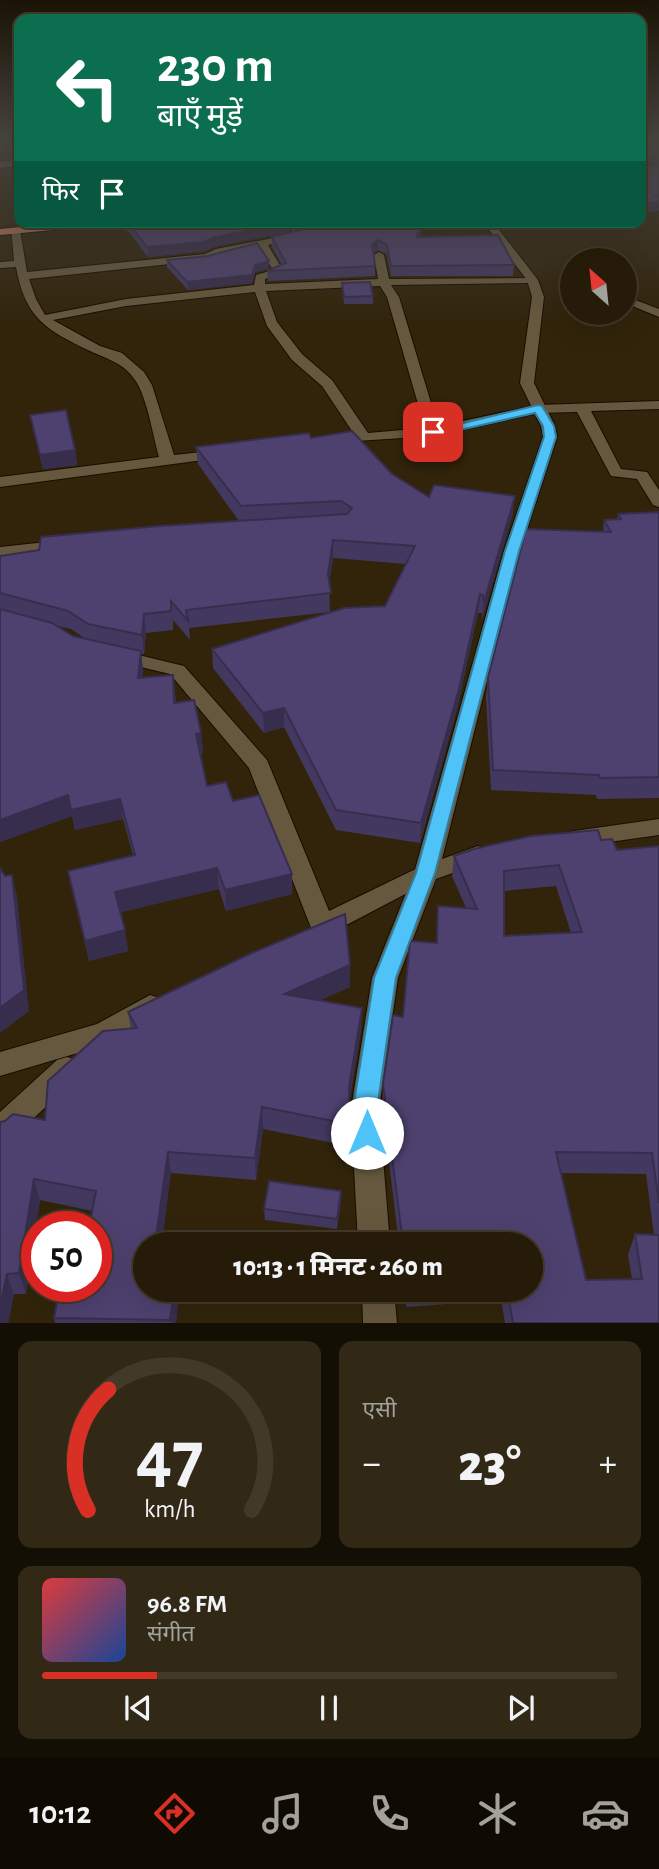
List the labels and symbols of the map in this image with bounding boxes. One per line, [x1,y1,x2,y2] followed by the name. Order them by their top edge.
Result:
[560,248,637,326] north arrow
[403,402,463,462] pin
[330,1096,404,1170] position arrow
[21,1211,112,1302] speed limit sign: 50

